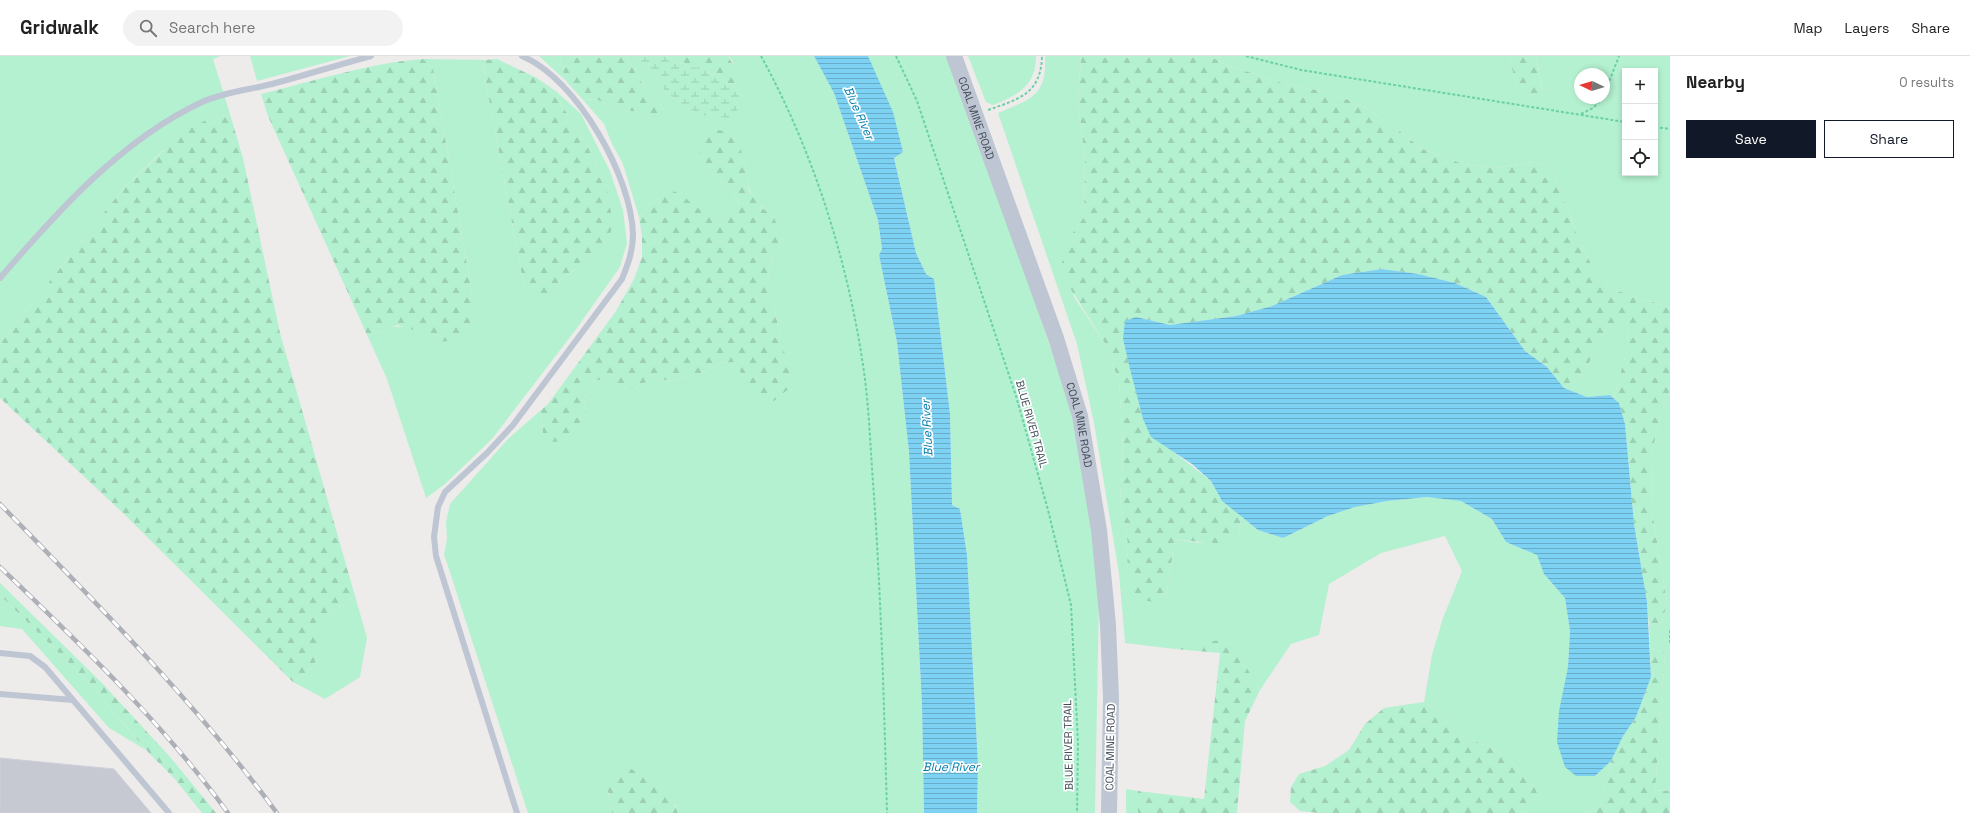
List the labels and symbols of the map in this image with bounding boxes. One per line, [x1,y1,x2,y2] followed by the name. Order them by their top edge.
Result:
[1574,68,1610,104] north arrow
[955,75,998,161] street label: COAL MINE ROAD
[840,84,878,144] water label: Blue River
[1013,379,1051,469] street label: BLUE RIVER TRAIL
[1063,381,1095,468] street label: COAL MINE ROAD
[917,398,936,457] water label: Blue River
[1060,700,1076,790] street label: BLUE RIVER TRAIL
[1102,704,1118,790] street label: COAL MINE ROAD
[923,759,981,775] water label: Blue River

